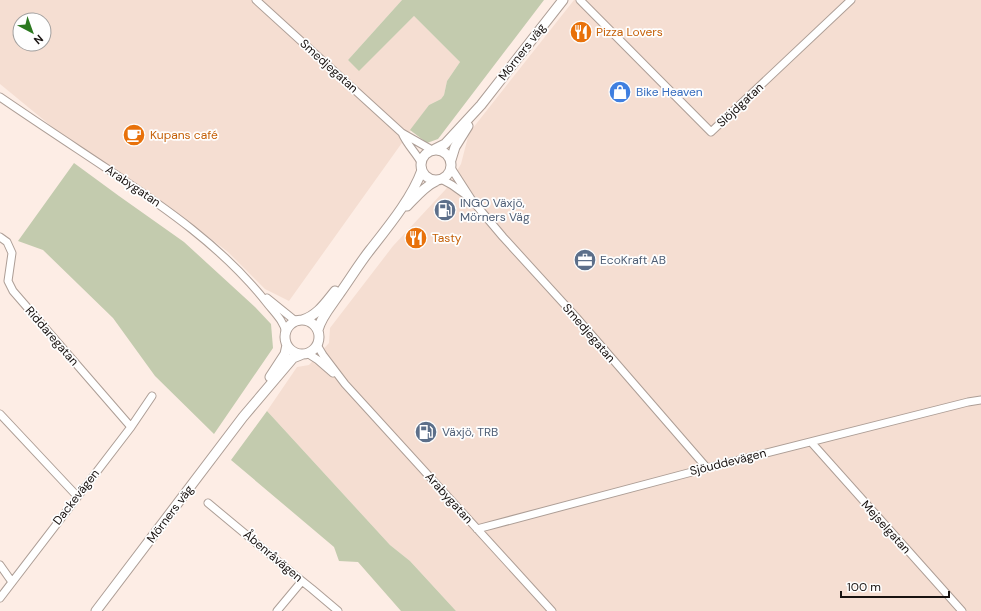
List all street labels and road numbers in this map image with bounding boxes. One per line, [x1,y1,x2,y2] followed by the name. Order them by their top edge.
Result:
[495,20,549,84] street label: Mörners väg
[297,36,362,96] street label: Smedjegatan
[713,79,767,131] street label: Slöjdgatan
[102,162,164,210] street label: Arabygatan
[559,300,619,366] street label: Smedjegatan
[22,303,82,369] street label: Riddaregatan
[688,445,768,479] street label: Sjöuddevägen
[49,466,103,528] street label: Dackevägen
[422,469,476,527] street label: Arabygatan
[143,482,197,546] street label: Mörners väg
[858,497,914,557] street label: Mejselgatan
[240,527,306,586] street label: Åbenråvägen

